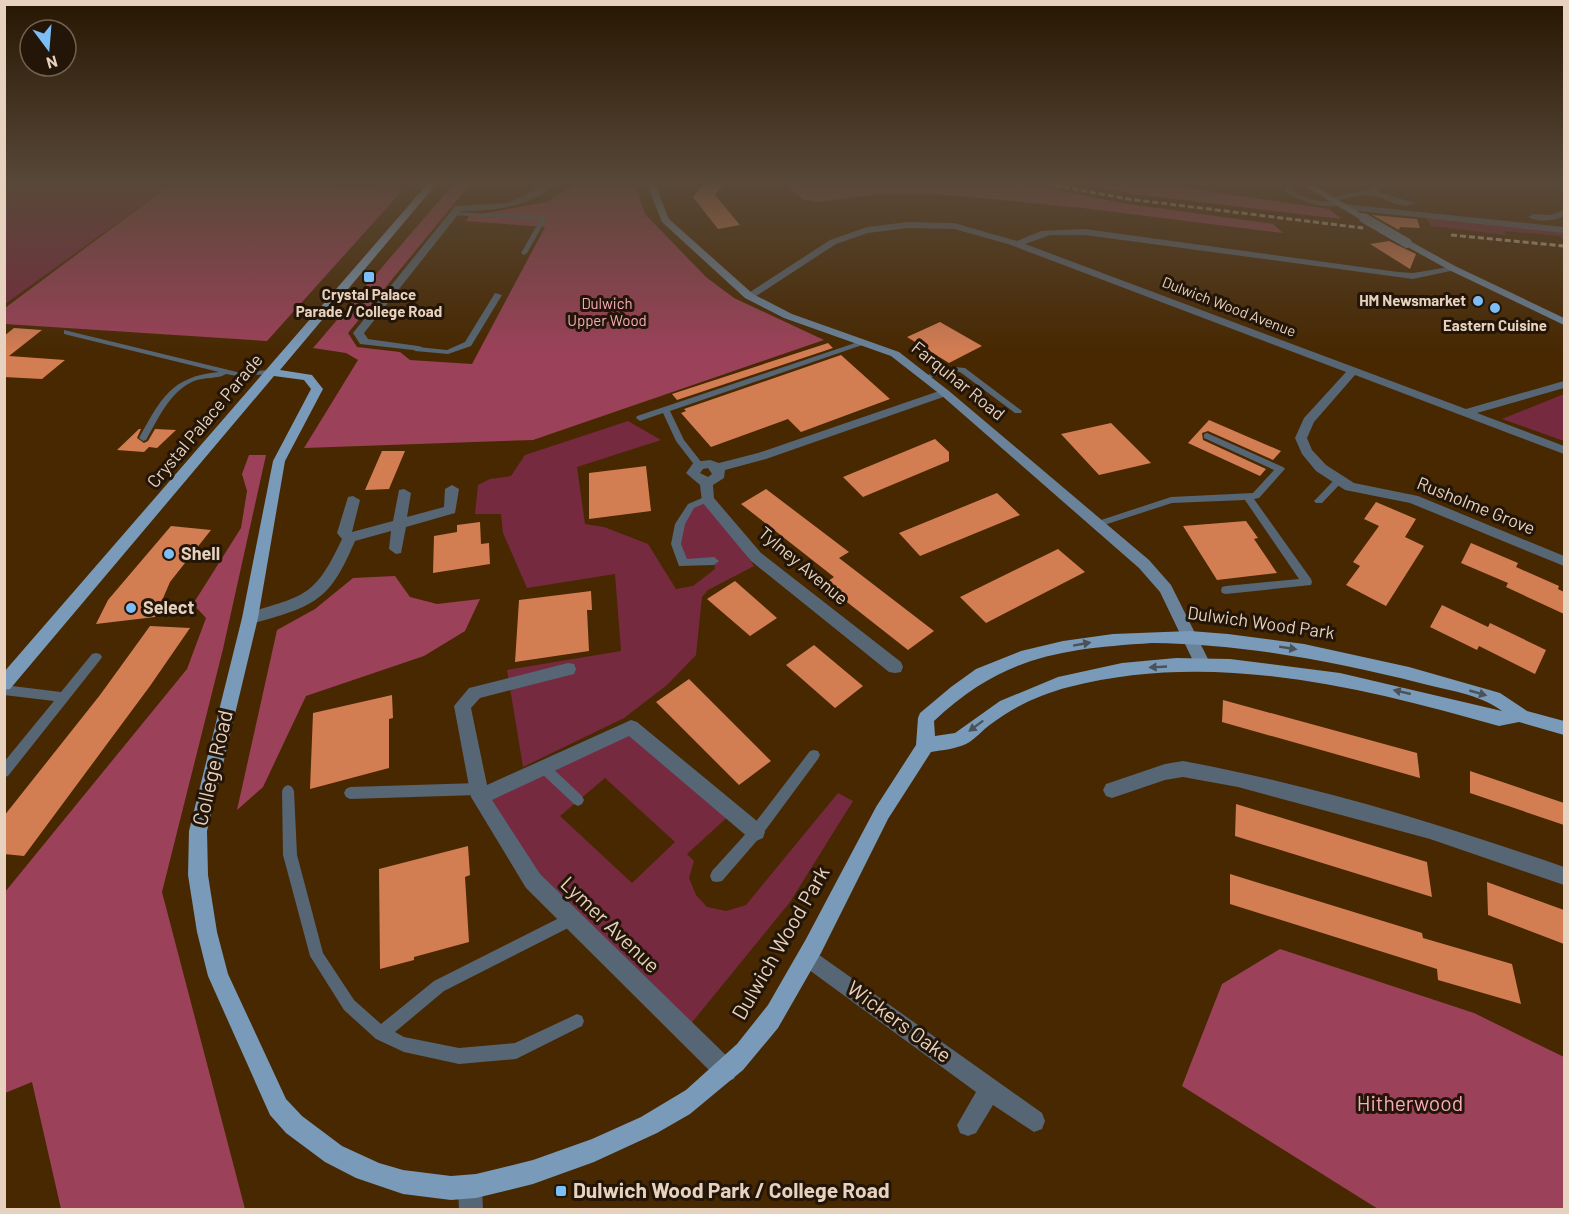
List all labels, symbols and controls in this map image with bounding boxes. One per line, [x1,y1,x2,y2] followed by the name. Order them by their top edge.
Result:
[18,18,78,78] north arrow
[45,52,60,73] text: N
[362,270,376,284] marker: Crystal Palace Parade / College Road
[1160,272,1299,340] street label: Dulwich Wood Avenue
[296,285,442,320] place label: Crystal Palace Parade / College Road
[1359,291,1466,309] place label: HM Newsmarket
[567,294,647,329] park label: Dulwich Upper Wood
[1471,294,1485,308] marker: HM Newsmarket
[1488,301,1502,315] marker: Eastern Cuisine
[1443,316,1547,334] place label: Eastern Cuisine
[908,336,1010,425] street label: Farquhar Road
[142,349,267,492] street label: Crystal Palace Parade
[1414,471,1539,539] street label: Rusholme Grove
[754,521,853,609] street label: Tylney Avenue
[181,542,220,564] place label: Shell
[162,547,176,561] marker: Shell
[143,596,194,618] place label: Select
[124,601,138,615] marker: Select
[1186,601,1336,643] street label: Dulwich Wood Park
[1073,639,1092,648] one-way arrow
[1279,644,1298,653] one-way arrow
[1149,662,1168,671] one-way arrow
[1393,687,1411,697] one-way arrow
[1469,689,1487,698] one-way arrow
[186,707,237,828] street label: College Road
[968,719,984,732] one-way arrow
[726,861,834,1023] street label: Dulwich Wood Park
[556,870,666,977] street label: Lymer Avenue
[843,975,957,1067] street label: Wickers Oake
[1357,1090,1463,1115] park label: Hitherwood
[573,1177,890,1202] place label: Dulwich Wood Park / College Road
[554,1184,568,1198] marker: Dulwich Wood Park / College Road

